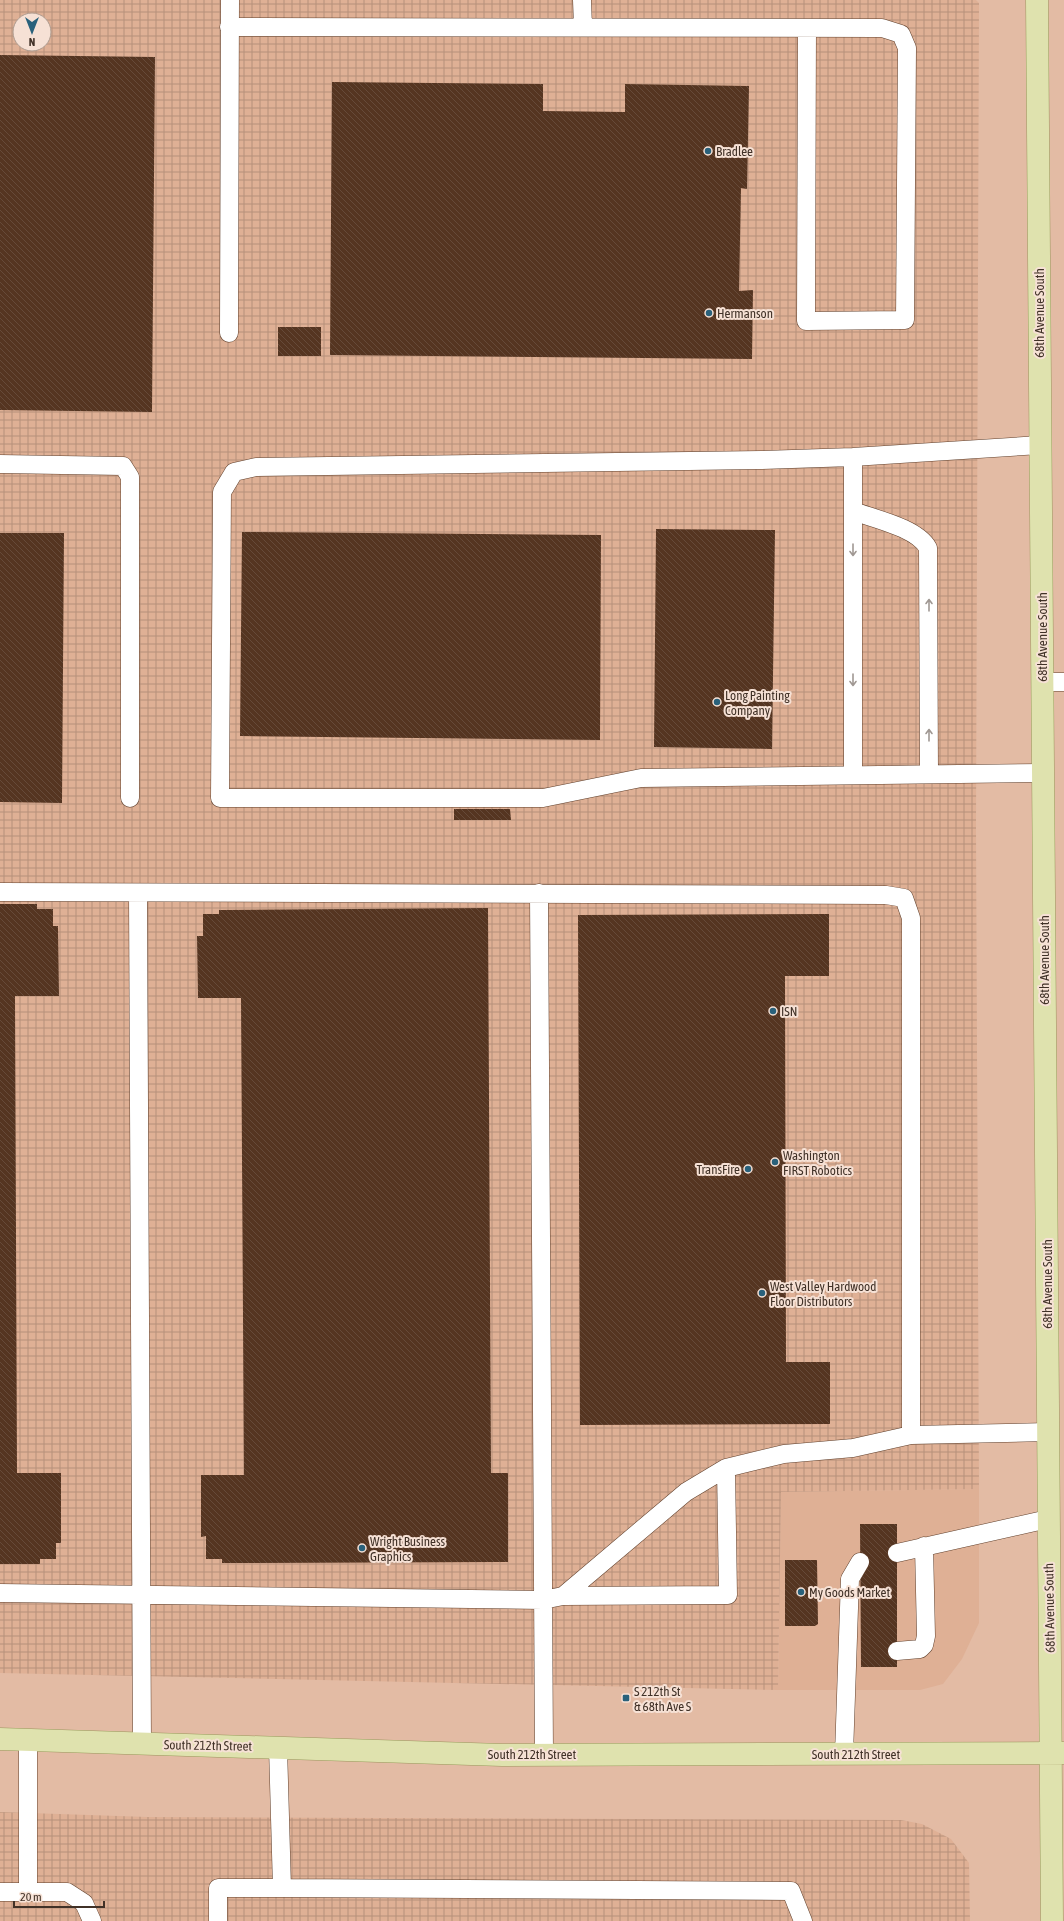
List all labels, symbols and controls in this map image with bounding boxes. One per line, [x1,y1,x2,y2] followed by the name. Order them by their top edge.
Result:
[12,12,52,52] north arrow
[29,36,35,48] text: N
[716,144,753,159] place label: Bradlee
[703,146,713,156] marker: Bradlee
[1032,268,1047,358] street label: 68th Avenue South
[717,306,773,321] place label: Hermanson
[704,308,714,318] marker: Hermanson
[849,543,857,556] one-way arrow
[1035,592,1050,682] street label: 68th Avenue South
[925,599,933,612] one-way arrow
[849,673,857,686] one-way arrow
[725,688,790,718] place label: Long Painting Company
[712,697,722,707] marker: Long Painting Company
[925,729,933,742] one-way arrow
[1037,915,1052,1005] street label: 68th Avenue South
[781,1004,797,1019] place label: ISN
[768,1006,778,1016] marker: ISN
[783,1148,852,1178] place label: Washington FIRST Robotics
[770,1157,780,1167] marker: Washington FIRST Robotics
[697,1162,740,1177] place label: TransFire
[743,1164,753,1174] marker: TransFire
[1040,1239,1055,1329] street label: 68th Avenue South
[770,1279,876,1309] place label: West Valley Hardwood Floor Distributors
[757,1288,767,1298] marker: West Valley Hardwood Floor Distributors
[370,1534,445,1564] place label: Wright Business Graphics
[357,1543,367,1553] marker: Wright Business Graphics
[1041,1563,1058,1653] street label: 68th Avenue South
[809,1585,890,1600] place label: My Goods Market
[796,1587,806,1597] marker: My Goods Market
[634,1684,692,1714] place label: S 212th St & 68th Ave S
[621,1693,631,1703] marker: S 212th St & 68th Ave S
[164,1737,253,1754] street label: South 212th Street
[488,1747,576,1762] street label: South 212th Street
[812,1747,900,1762] street label: South 212th Street
[14,1883,104,1909] scale bar
[20,1890,42,1904] text: 20 m

